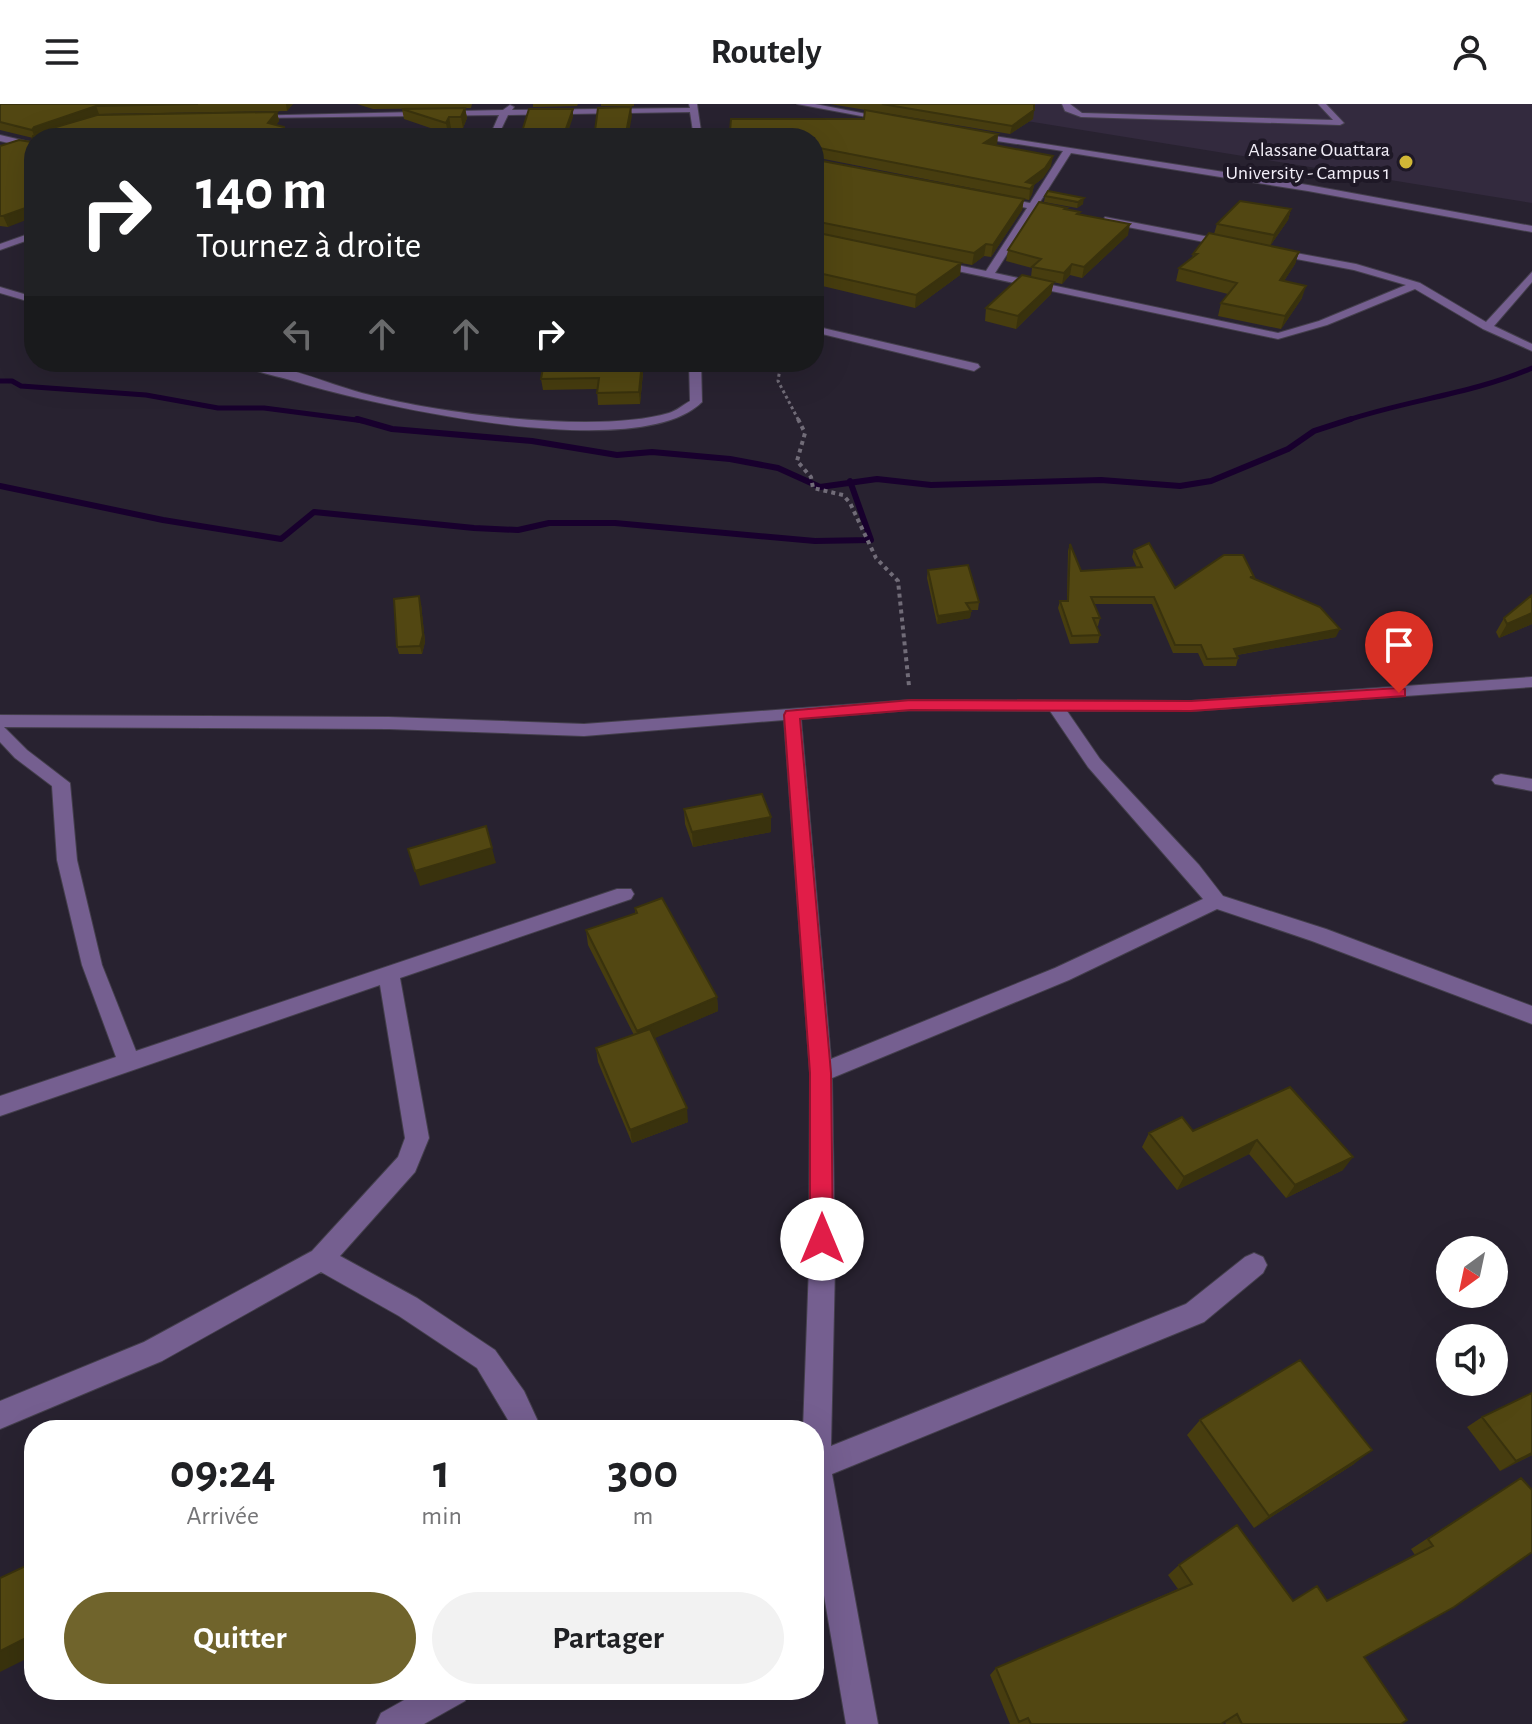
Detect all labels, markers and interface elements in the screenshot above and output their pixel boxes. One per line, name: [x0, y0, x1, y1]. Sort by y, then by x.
icon: menu: [40, 30, 84, 74]
icon: person: [1448, 30, 1492, 74]
text: Routely: [711, 34, 821, 70]
place label: Alassane Ouattara University - Campus 1: [1226, 140, 1390, 183]
marker: Alassane Ouattara University - Campus 1: [1397, 153, 1415, 171]
icon: right: [64, 160, 168, 264]
text: 140 m: [196, 163, 327, 219]
text: Tournez à droite: [196, 228, 421, 264]
icon: left: [276, 312, 320, 356]
icon: ahead: [360, 312, 404, 356]
icon: ahead: [444, 312, 488, 356]
icon: right: [528, 312, 572, 356]
pin: [1365, 611, 1433, 693]
icon: arrive: [1377, 623, 1421, 667]
position arrow: [780, 1197, 864, 1281]
north arrow: [1436, 1236, 1508, 1308]
map controls: [1436, 1236, 1508, 1396]
button: sound: [1436, 1324, 1508, 1396]
text: 09:24: [170, 1449, 276, 1497]
text: 1: [433, 1449, 450, 1497]
text: 300: [608, 1449, 678, 1497]
text: Arrivée: [186, 1503, 259, 1529]
text: min: [421, 1503, 462, 1529]
text: m: [633, 1503, 653, 1529]
button: Quitter: [64, 1592, 416, 1684]
button: Partager: [432, 1592, 784, 1684]

